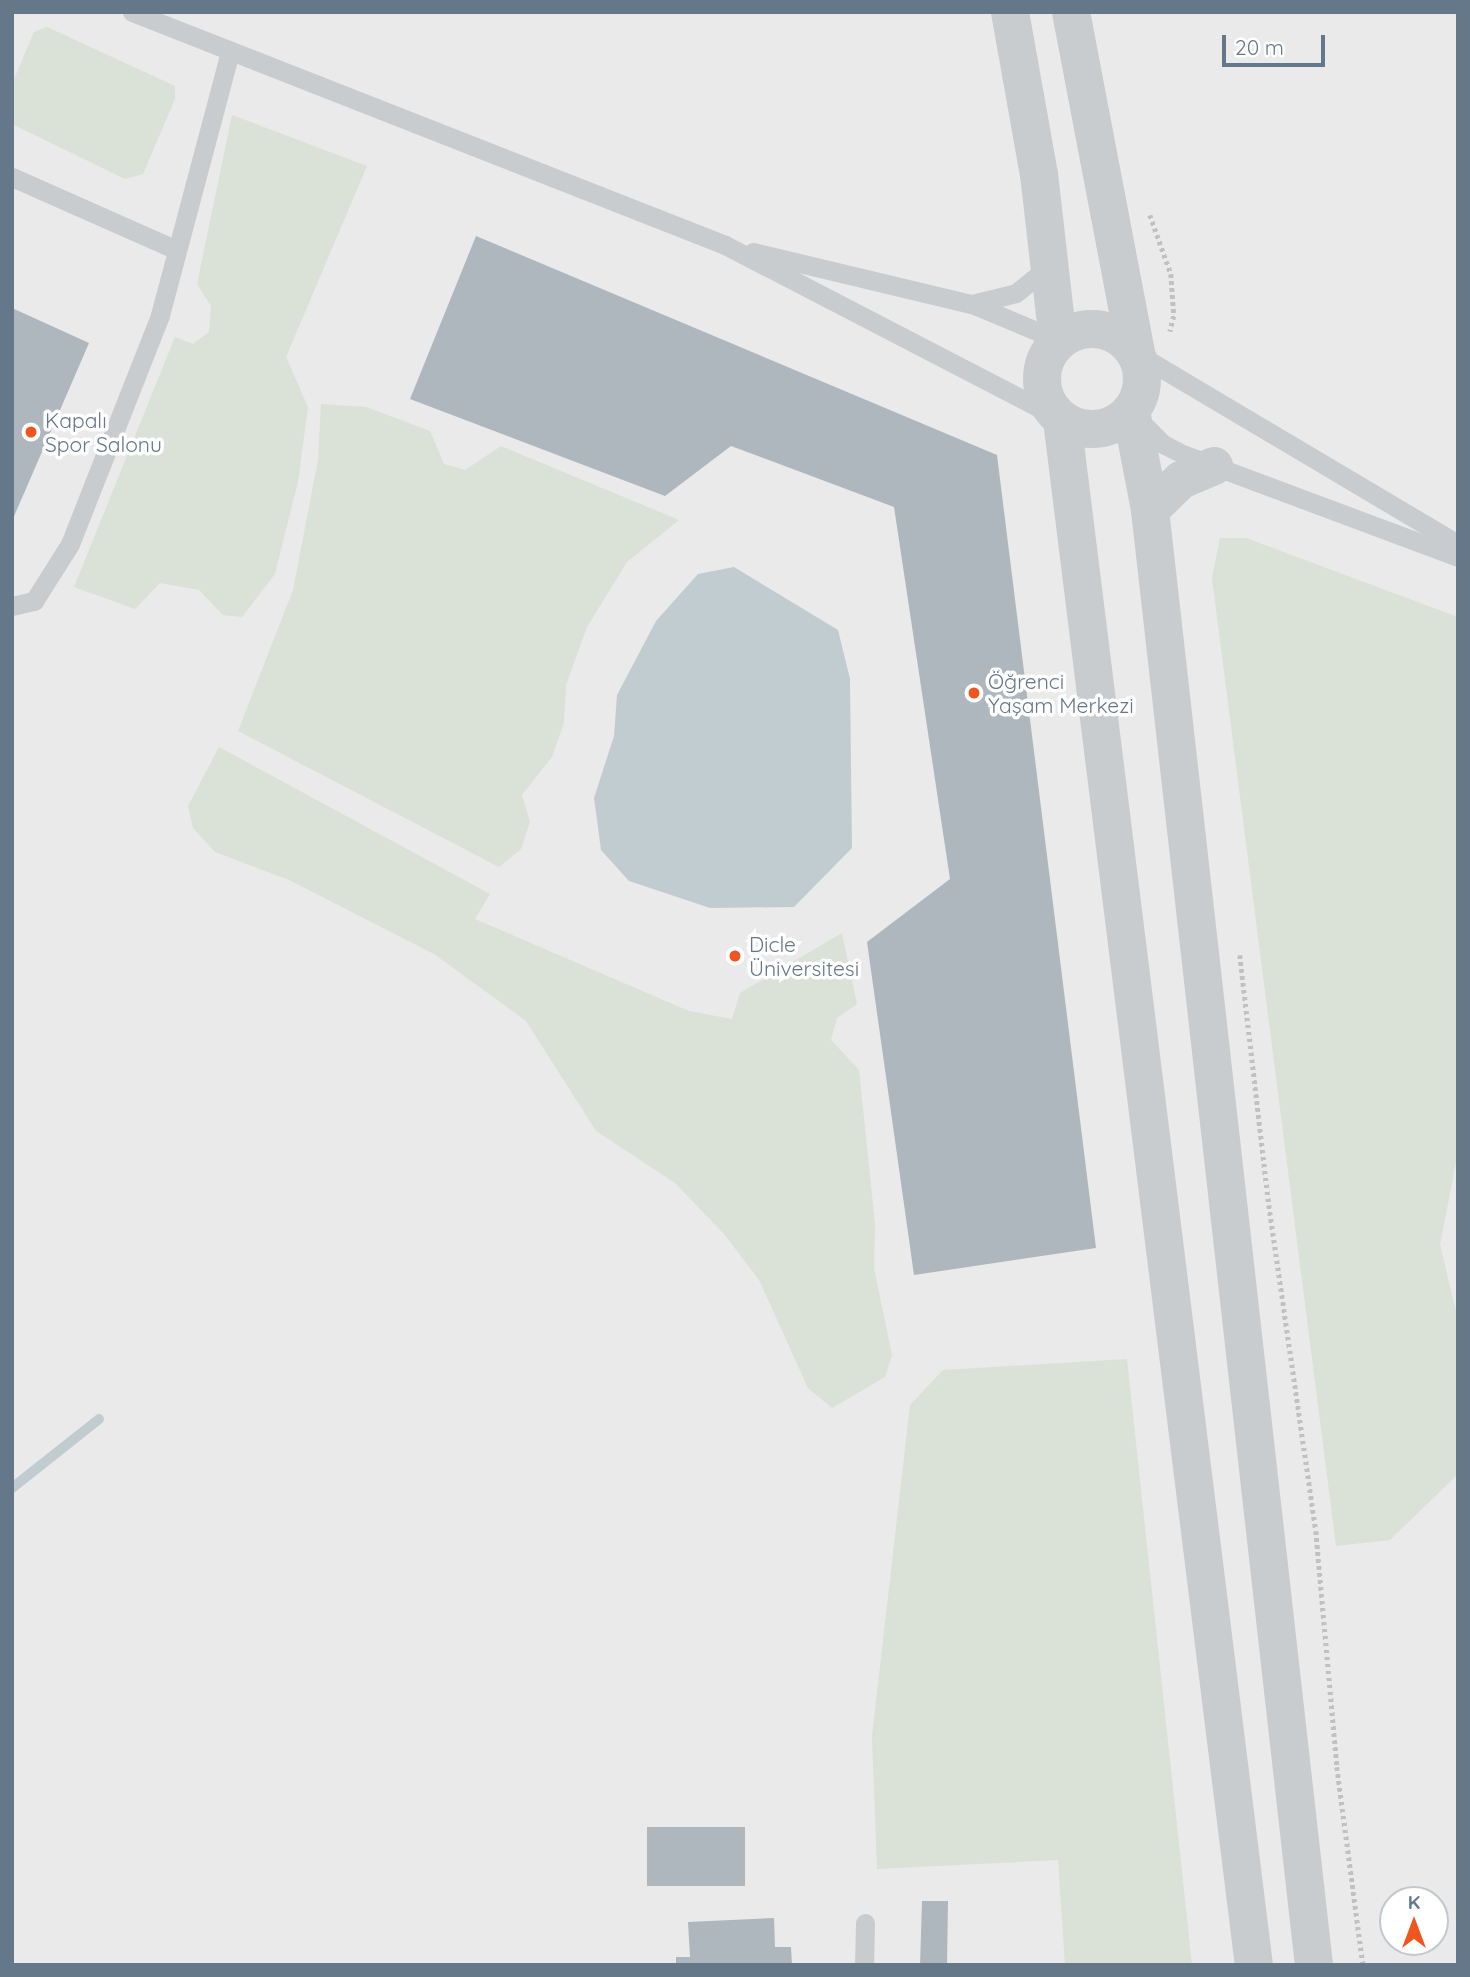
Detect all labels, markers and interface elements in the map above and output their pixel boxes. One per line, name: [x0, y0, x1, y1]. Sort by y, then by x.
scale bar: [1225, 21, 1328, 65]
text: 20 m: [1235, 34, 1284, 60]
place label: Kapalı Spor Salonu: [45, 407, 162, 457]
marker: Kapalı Spor Salonu: [23, 424, 39, 440]
place label: Öğrenci Yaşam Merkezi: [988, 668, 1134, 718]
marker: Öğrenci Yaşam Merkezi: [966, 685, 982, 701]
place label: Dicle Üniversitesi: [749, 931, 859, 981]
marker: Dicle Üniversitesi: [727, 948, 743, 964]
north arrow: [1379, 1886, 1449, 1956]
text: K: [1408, 1890, 1420, 1914]

